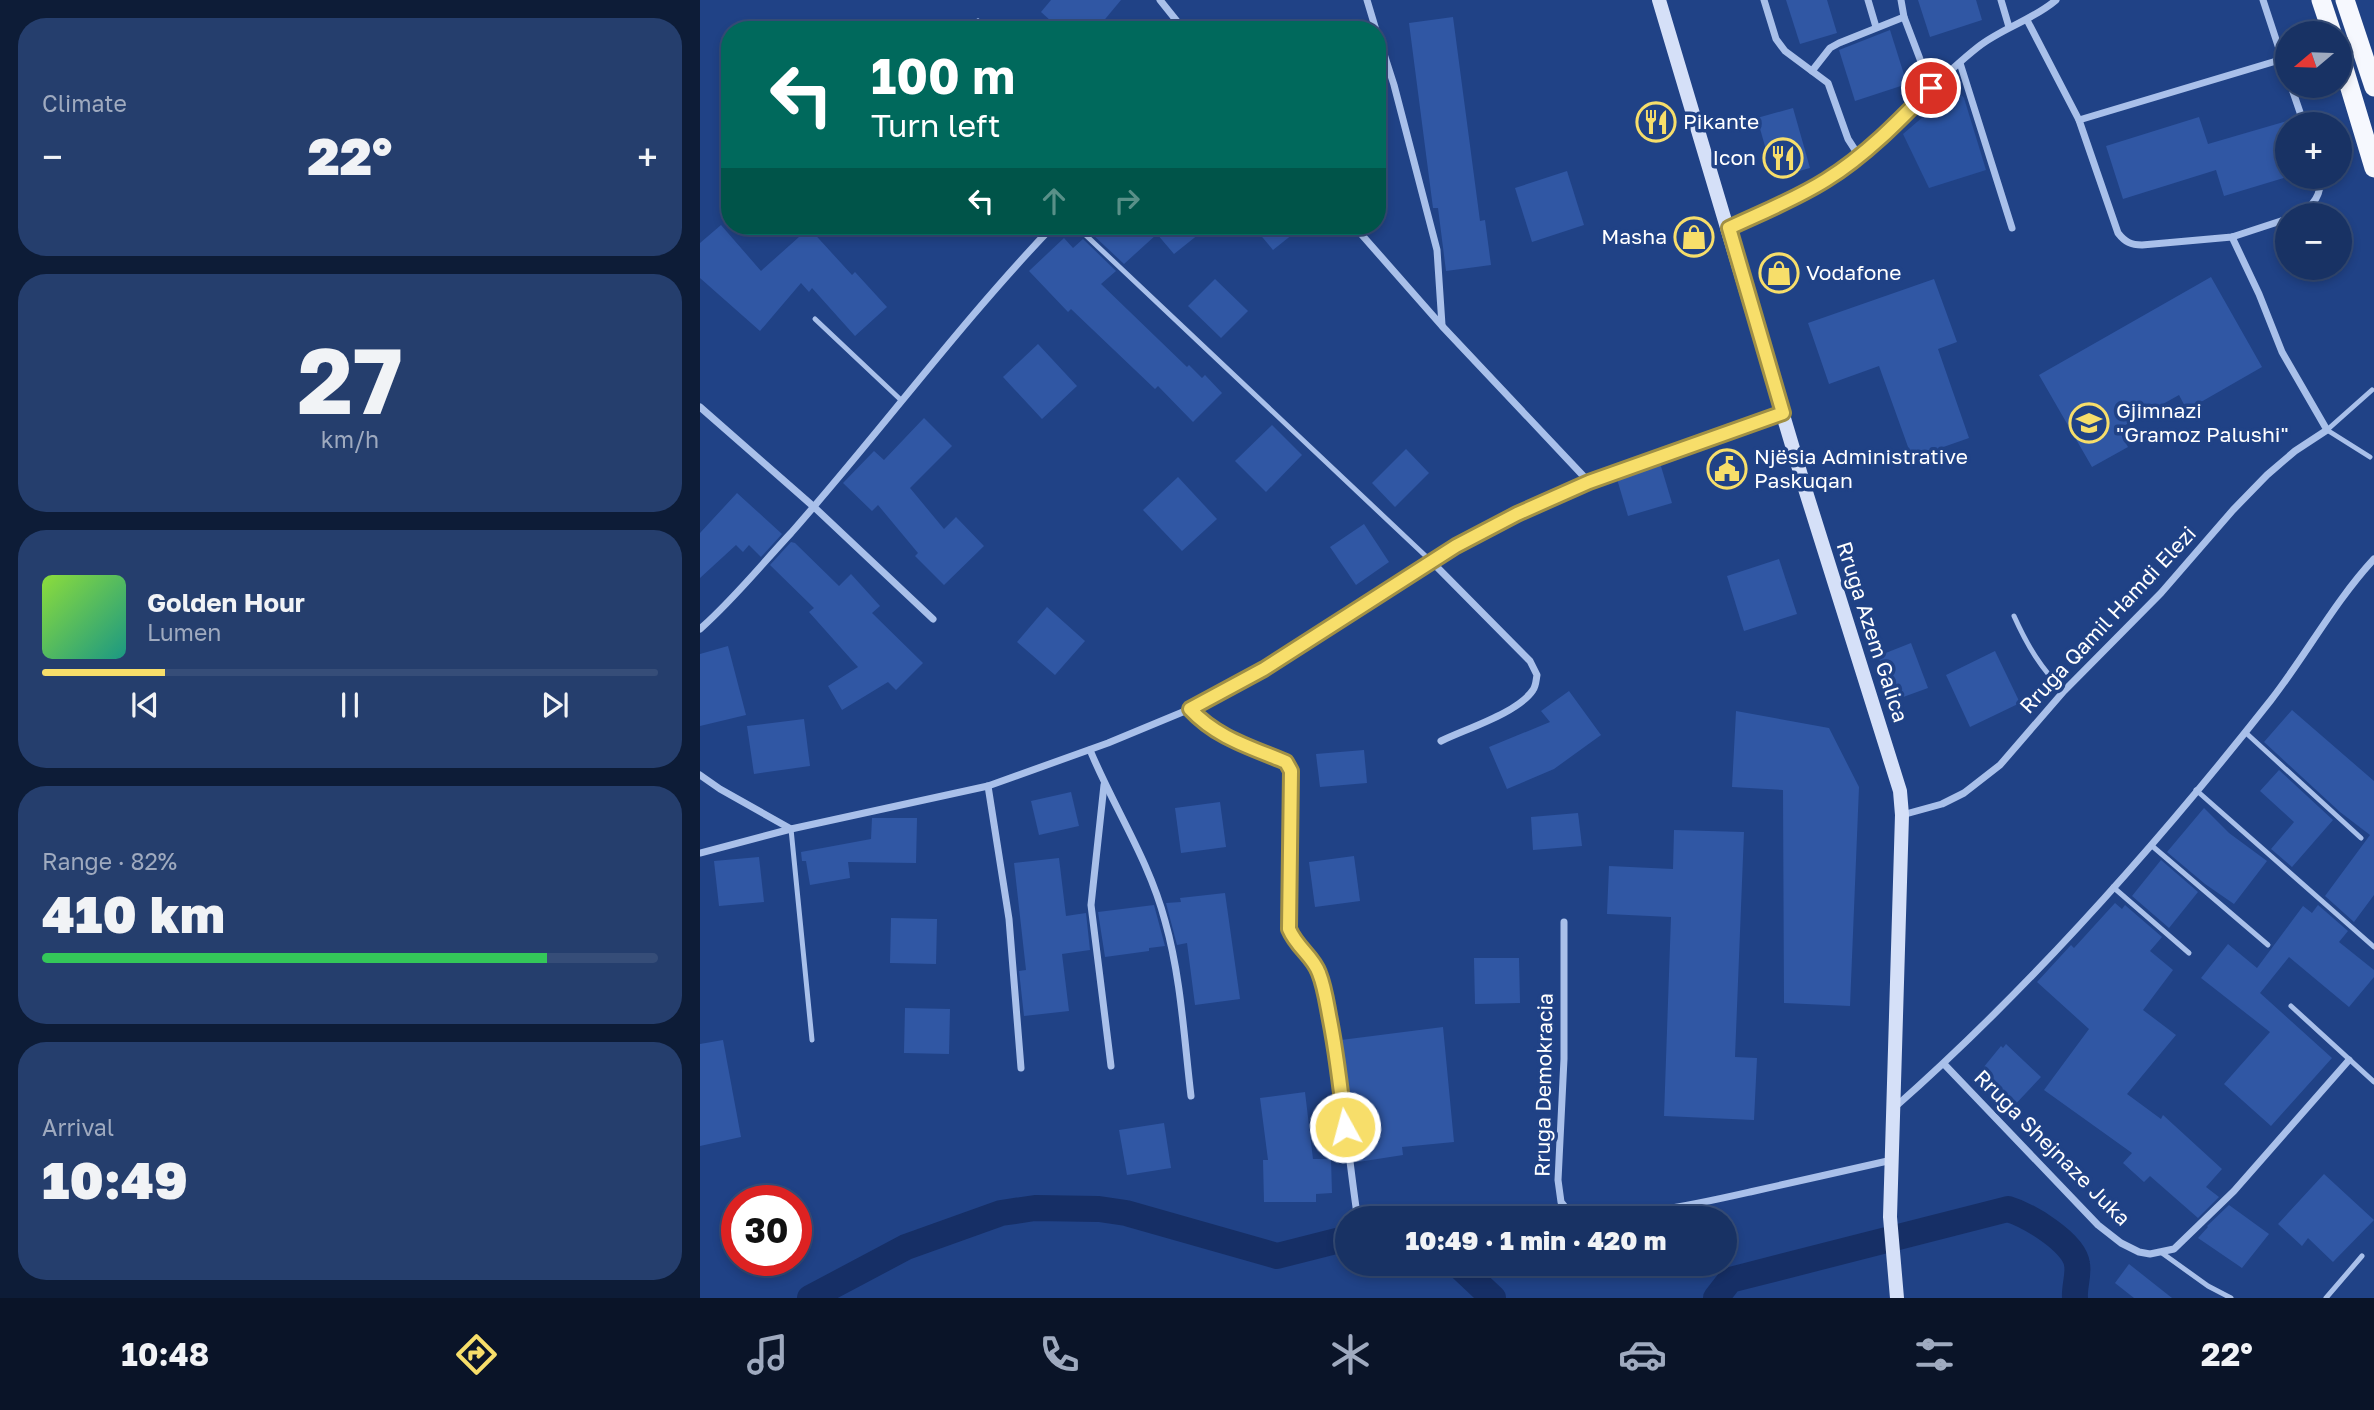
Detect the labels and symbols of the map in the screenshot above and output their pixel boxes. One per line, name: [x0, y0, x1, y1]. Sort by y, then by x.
north arrow: [2275, 21, 2352, 98]
pin: [1901, 58, 1961, 118]
restaurant icon: Pikante: [1635, 101, 1677, 143]
place label: Pikante: [1683, 108, 1759, 134]
restaurant icon: Icon: [1762, 137, 1804, 179]
place label: Icon: [1712, 144, 1756, 170]
shop icon: Masha: [1673, 216, 1715, 258]
place label: Masha: [1601, 223, 1667, 249]
shop icon: Vodafone: [1758, 252, 1800, 294]
place label: Vodafone: [1806, 259, 1901, 285]
place label: Gjimnazi "Gramoz Palushi": [2116, 397, 2289, 447]
school or university icon: Gjimnazi "Gramoz Palushi": [2068, 402, 2110, 444]
place label: Njësia Administrative Paskuqan: [1754, 443, 1968, 493]
public building icon: Njësia Administrative Paskuqan: [1706, 448, 1748, 490]
street label: Rruga Qamil Hamdi Elezi: [2014, 520, 2201, 718]
street label: Rruga Azem Galica: [1831, 538, 1914, 725]
street label: Rruga Demokracia: [1528, 993, 1558, 1177]
street label: Rruga Shejnaze Juka: [1969, 1064, 2136, 1231]
position arrow: [1308, 1090, 1382, 1164]
speed limit sign: 30: [721, 1185, 812, 1276]

